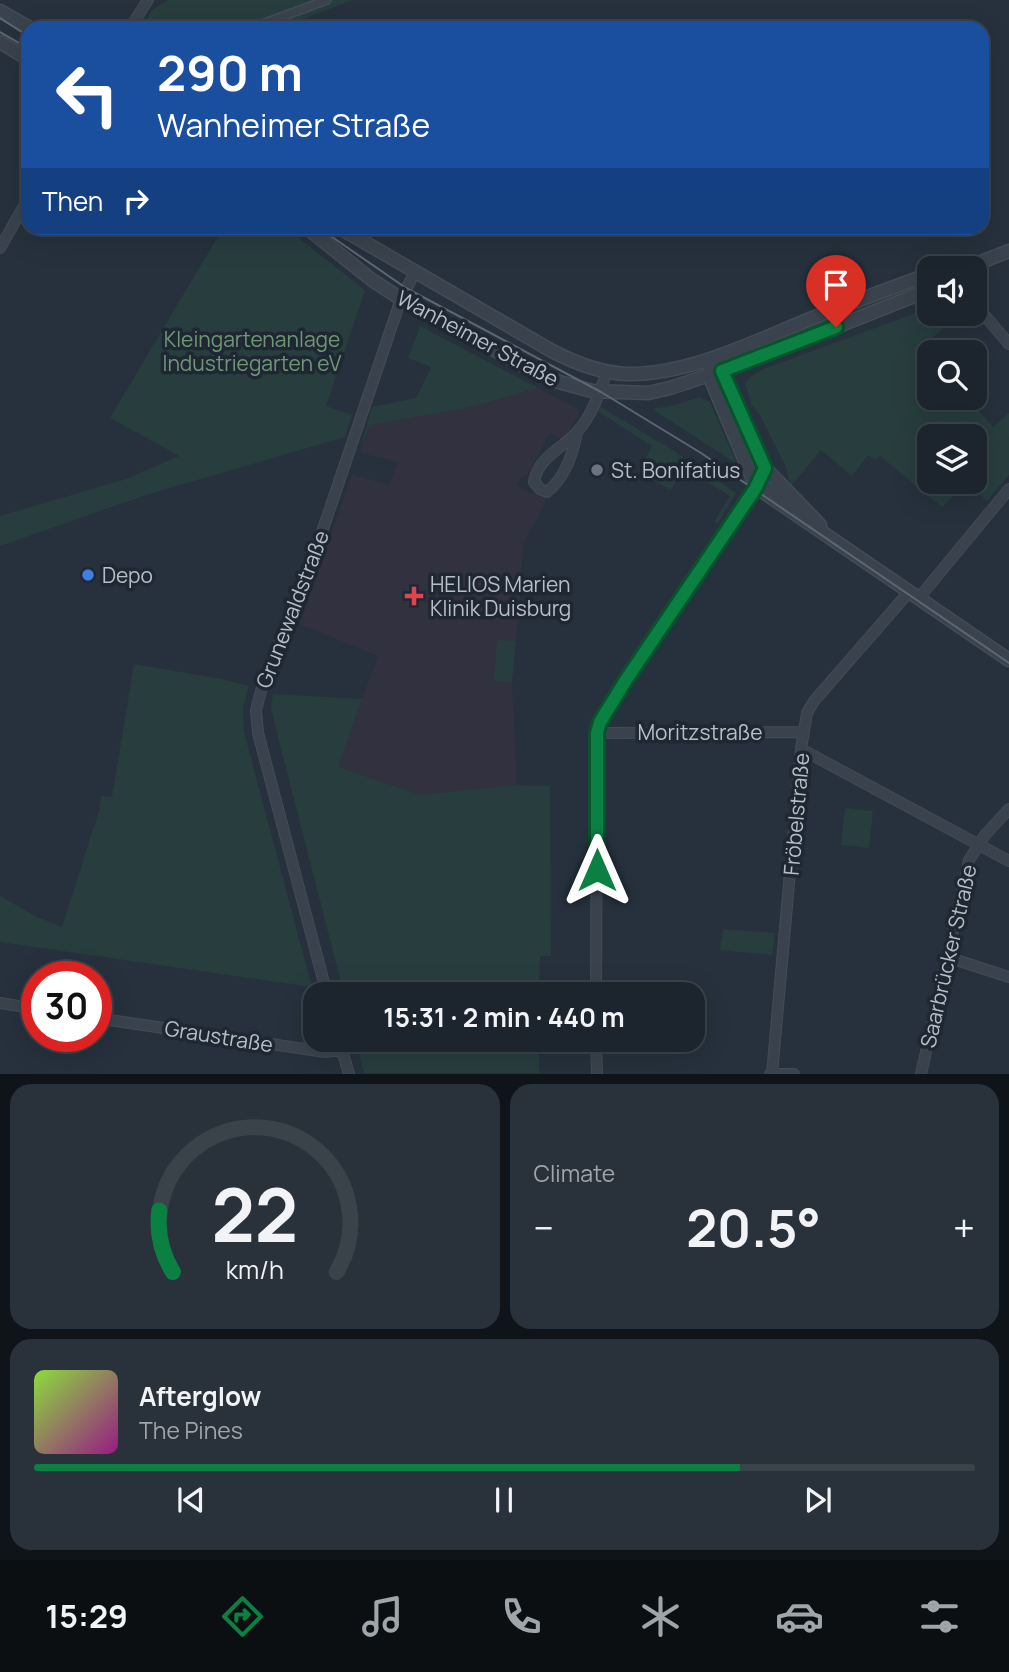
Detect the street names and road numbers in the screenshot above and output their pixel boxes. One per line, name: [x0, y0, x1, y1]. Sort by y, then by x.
street label: Wanheimer Straße: [392, 284, 564, 392]
street label: Grunewaldstraße: [249, 526, 335, 692]
street label: Moritzstraße: [637, 718, 763, 746]
street label: Fröbelstraße: [777, 751, 815, 877]
street label: Saarbrücker Straße: [913, 862, 983, 1050]
street label: Graustraße: [163, 1014, 275, 1058]

